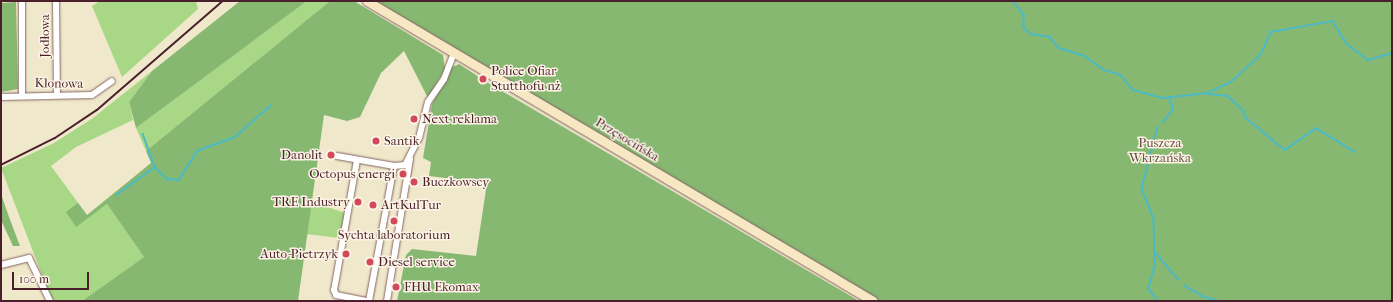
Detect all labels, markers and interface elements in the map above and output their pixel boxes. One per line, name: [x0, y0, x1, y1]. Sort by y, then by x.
street label: Jodłowa: [37, 14, 53, 58]
place label: Police Ofiar Stutthofu nż: [491, 64, 561, 95]
marker: Police Ofiar Stutthofu nż: [478, 74, 488, 84]
street label: Klonowa: [34, 76, 84, 92]
place label: Next reklama: [422, 111, 497, 127]
marker: Next reklama: [409, 114, 419, 124]
street label: Przęsocińska: [592, 115, 662, 165]
place label: Santik: [384, 133, 419, 149]
marker: Santik: [371, 136, 381, 146]
park label: Puszcza Wkrzańska: [1129, 136, 1191, 167]
place label: Danolit: [281, 147, 323, 163]
marker: Danolit: [326, 150, 336, 160]
place label: Octopus energi: [309, 166, 395, 182]
marker: Octopus energi: [398, 169, 408, 179]
place label: Buczkowscy: [422, 174, 489, 190]
marker: Buczkowscy: [409, 177, 419, 187]
place label: TRE Industry: [272, 194, 350, 210]
marker: TRE Industry: [353, 197, 363, 207]
place label: ArtKulTur: [381, 197, 441, 213]
marker: ArtKulTur: [368, 200, 378, 210]
marker: Sychta laboratorium: [389, 216, 399, 226]
place label: Sychta laboratorium: [338, 227, 450, 243]
place label: Auto-Pietrzyk: [260, 246, 338, 262]
marker: Auto-Pietrzyk: [341, 249, 351, 259]
place label: Diesel service: [378, 254, 455, 270]
marker: Diesel service: [365, 257, 375, 267]
scale bar: [14, 264, 91, 290]
text: 100 m: [19, 272, 49, 286]
place label: FHU Ekomax: [404, 279, 479, 295]
marker: FHU Ekomax: [391, 282, 401, 292]

